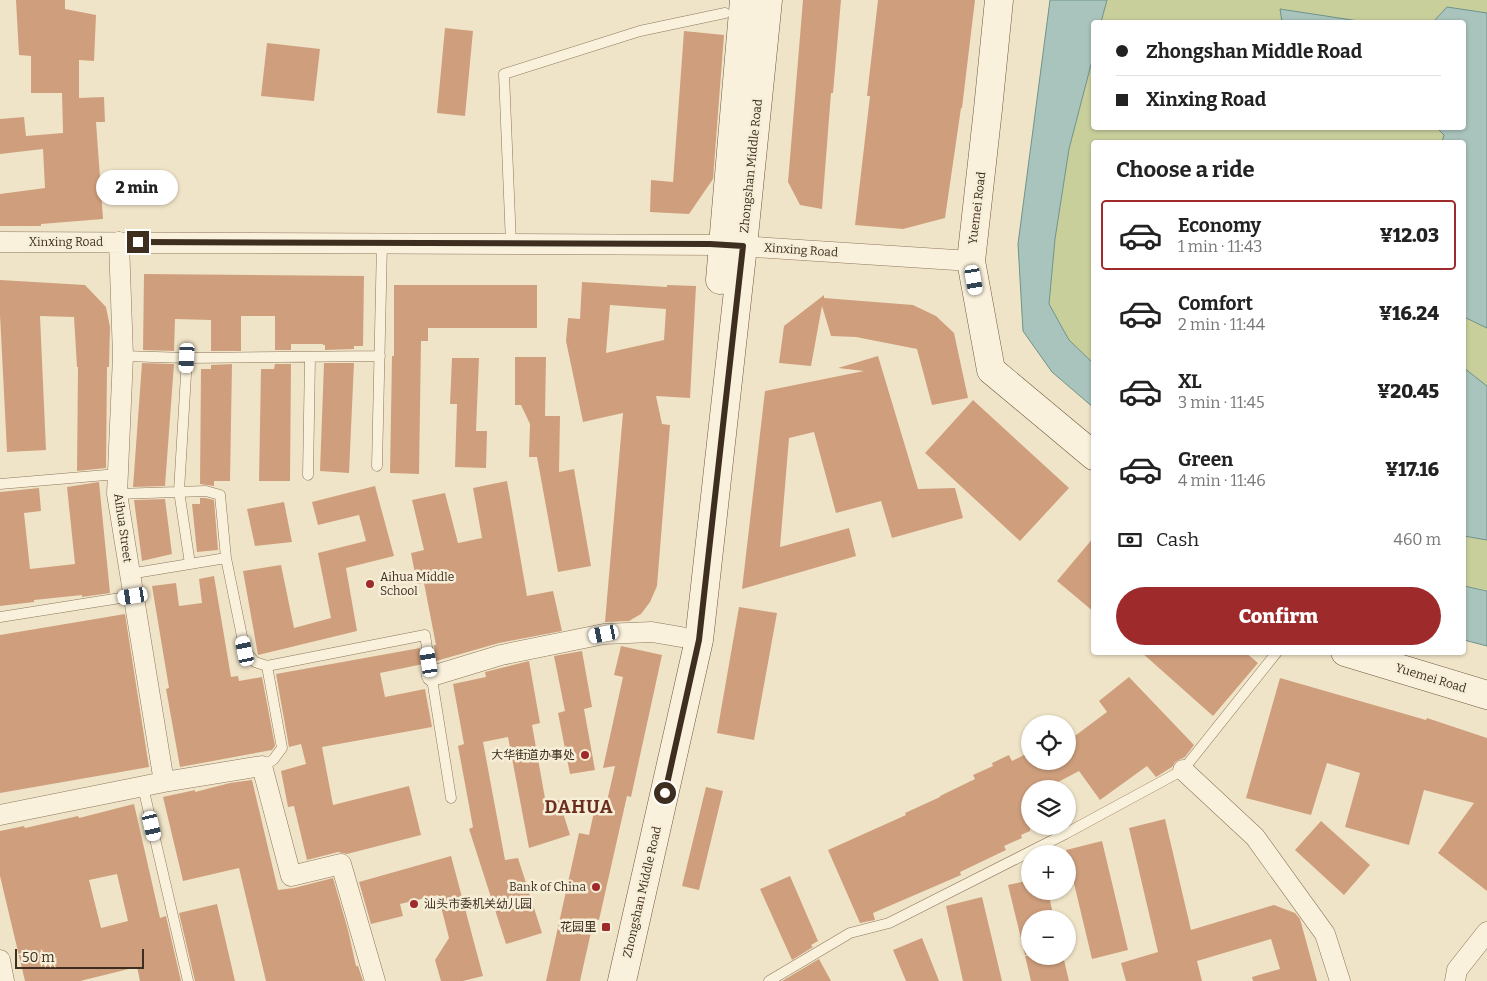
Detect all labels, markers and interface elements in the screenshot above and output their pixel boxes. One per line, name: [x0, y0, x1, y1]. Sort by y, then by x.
text: Zhongshan Middle Road: [1146, 40, 1362, 63]
text: Xinxing Road: [1146, 88, 1266, 111]
street label: Zhongshan Middle Road: [737, 98, 765, 234]
text: Choose a ride: [1116, 156, 1255, 183]
callout: 2 min: [97, 170, 179, 204]
street label: Yuemei Road: [966, 171, 988, 245]
text: 2 min: [116, 178, 158, 197]
icon: car: [1118, 213, 1163, 258]
text: Economy: [1178, 214, 1261, 237]
text: ¥12.03: [1380, 224, 1439, 247]
route end: [127, 231, 149, 253]
street label: Xinxing Road: [29, 235, 103, 249]
text: 1 min · 11:43: [1178, 237, 1262, 256]
street label: Xinxing Road: [763, 240, 839, 260]
car: [964, 264, 983, 296]
icon: car: [1118, 291, 1163, 336]
text: Comfort: [1178, 292, 1253, 315]
text: ¥16.24: [1379, 302, 1439, 325]
text: 2 min · 11:44: [1178, 315, 1265, 334]
car: [178, 343, 195, 373]
icon: car: [1118, 369, 1163, 414]
text: XL: [1178, 370, 1202, 393]
text: ¥20.45: [1377, 380, 1439, 403]
text: 3 min · 11:45: [1178, 393, 1265, 412]
icon: car: [1118, 447, 1163, 492]
text: Green: [1178, 448, 1233, 471]
text: ¥17.16: [1385, 458, 1439, 481]
text: 4 min · 11:46: [1178, 471, 1266, 490]
street label: Aihua Street: [111, 493, 135, 564]
icon: cash: [1116, 526, 1144, 554]
text: Cash: [1156, 528, 1199, 551]
text: 460 m: [1394, 530, 1441, 549]
place label: Aihua Middle School: [380, 570, 454, 598]
marker: Aihua Middle School: [364, 578, 376, 590]
car: [117, 586, 148, 606]
button: Confirm: [1116, 587, 1441, 645]
car: [587, 624, 620, 644]
car: [234, 635, 255, 667]
car: [419, 646, 438, 678]
street label: Yuemei Road: [1394, 661, 1468, 695]
map controls: [1021, 715, 1076, 965]
button: locate: [1021, 715, 1076, 770]
place label: 大华街道办事处: [491, 748, 575, 762]
marker: 大华街道办事处: [579, 749, 591, 761]
button: layers: [1021, 780, 1076, 835]
route start: [654, 782, 676, 804]
district label: DAHUA: [544, 796, 614, 818]
car: [141, 810, 162, 842]
street label: Zhongshan Middle Road: [620, 825, 664, 959]
button: +: [1021, 845, 1076, 900]
place label: Bank of China: [509, 880, 586, 894]
marker: Bank of China: [590, 881, 602, 893]
place label: 汕头市委机关幼儿园: [424, 897, 532, 911]
marker: 汕头市委机关幼儿园: [408, 898, 420, 910]
button: −: [1021, 910, 1076, 965]
place label: 花园里: [560, 920, 596, 934]
marker: 花园里: [600, 921, 612, 933]
scale bar: [15, 946, 144, 969]
text: 50 m: [22, 949, 55, 966]

